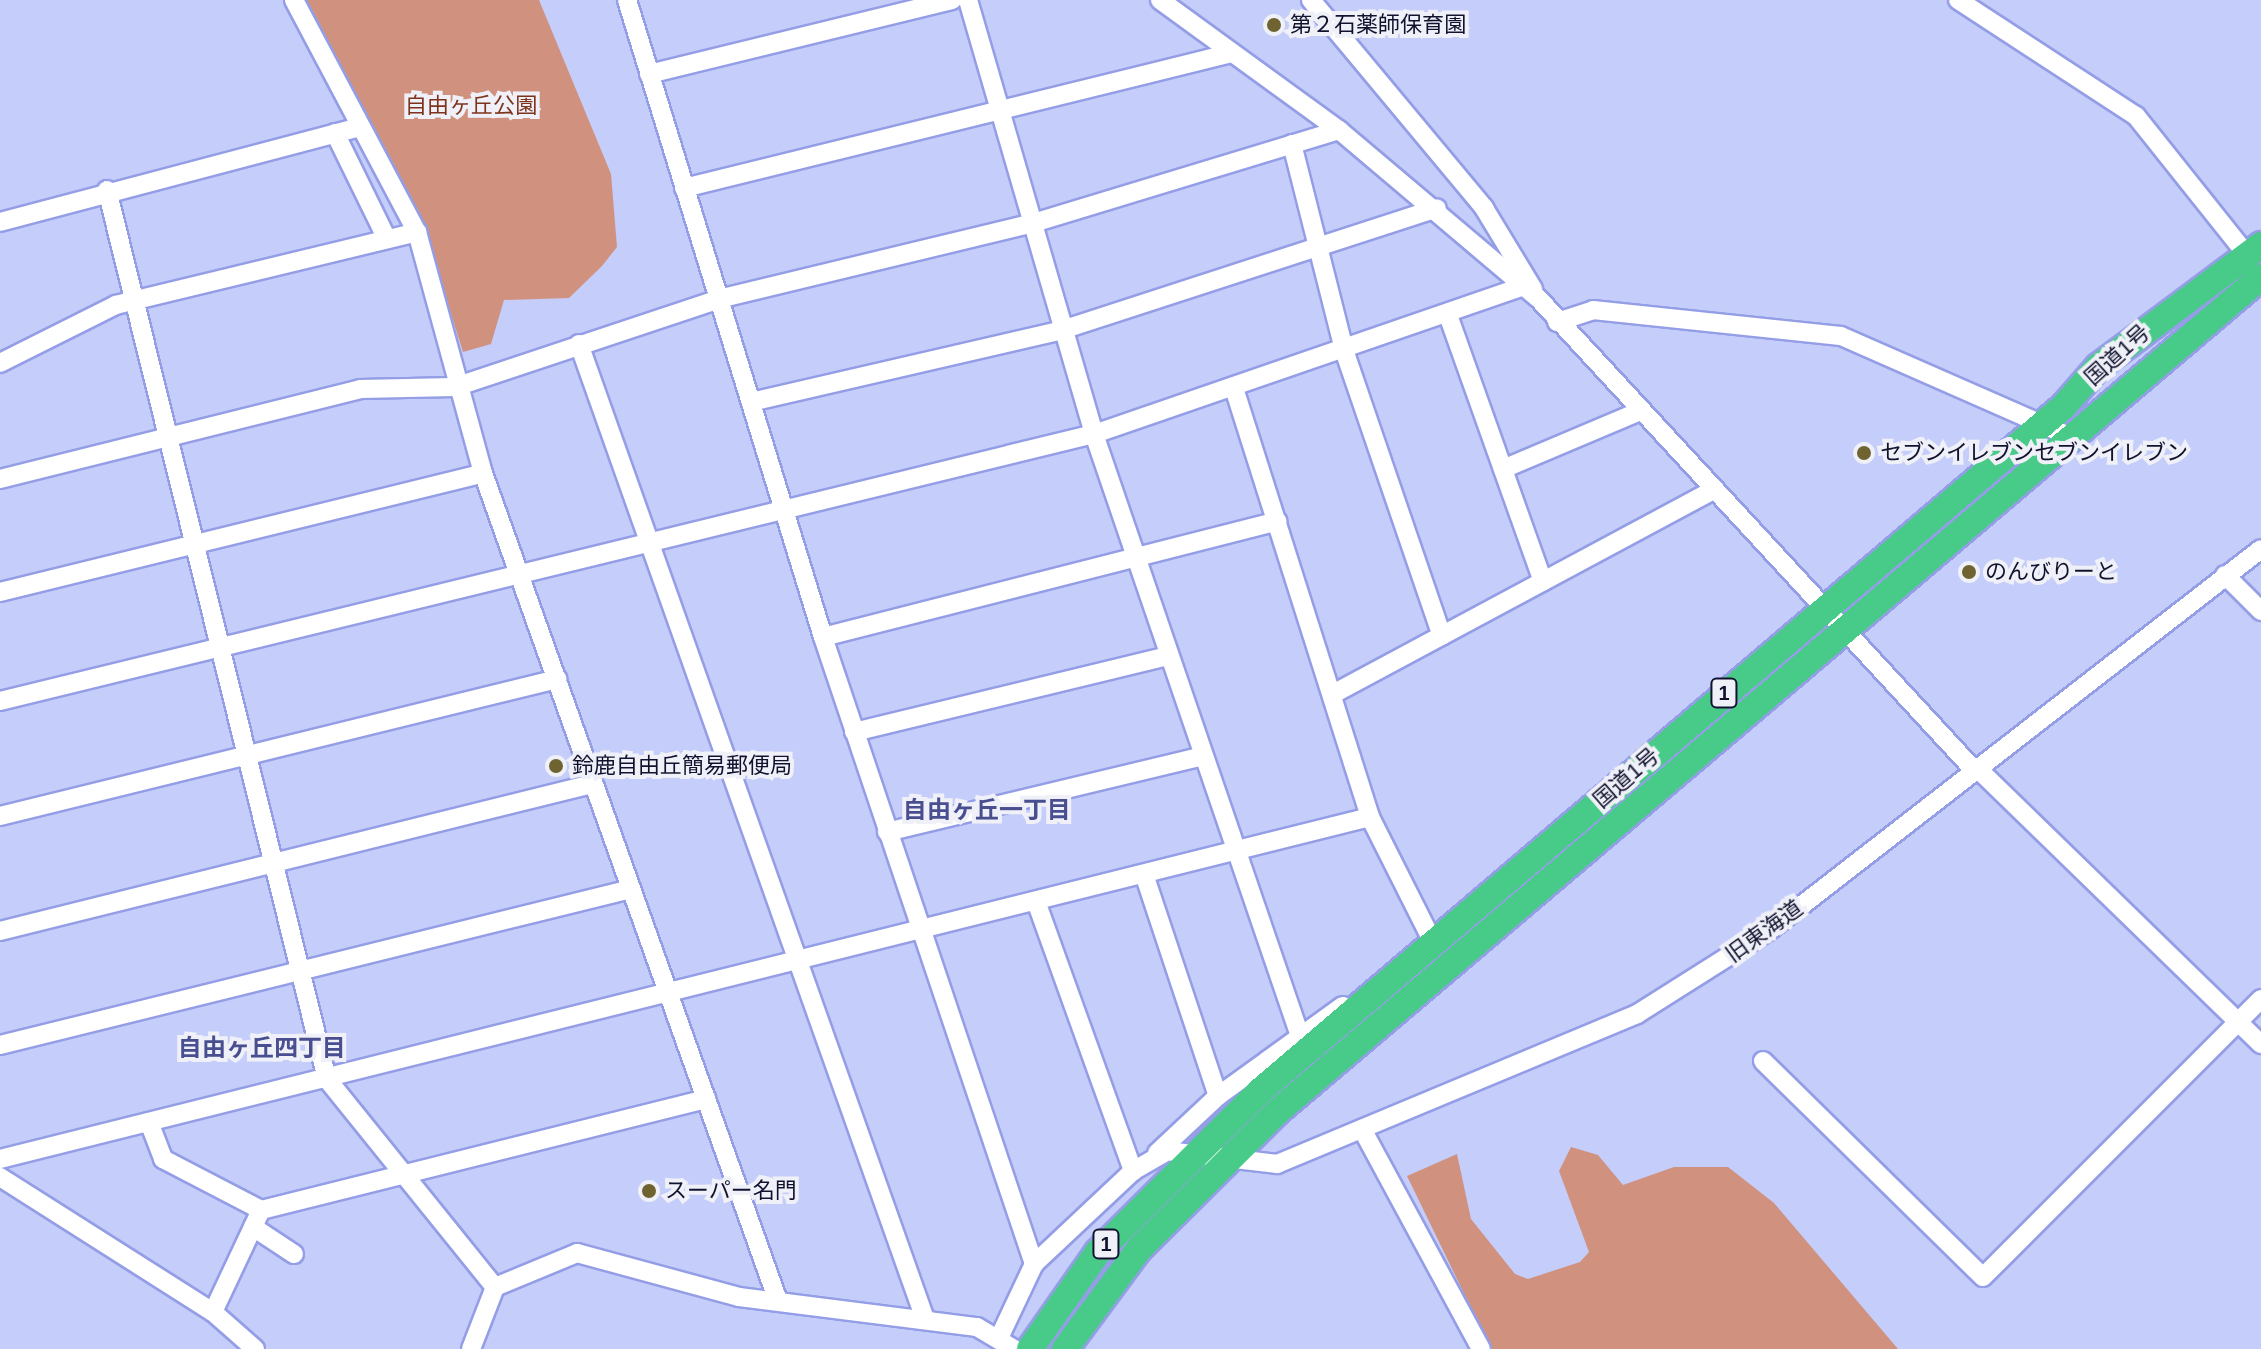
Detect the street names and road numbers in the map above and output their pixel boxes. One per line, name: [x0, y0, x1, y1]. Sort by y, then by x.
street label: 国道1号: [2079, 319, 2155, 391]
road number: 1: [1710, 677, 1738, 709]
street label: 国道1号: [1588, 742, 1664, 814]
street label: 旧東海道: [1721, 894, 1807, 968]
road number: 1: [1092, 1228, 1120, 1260]

